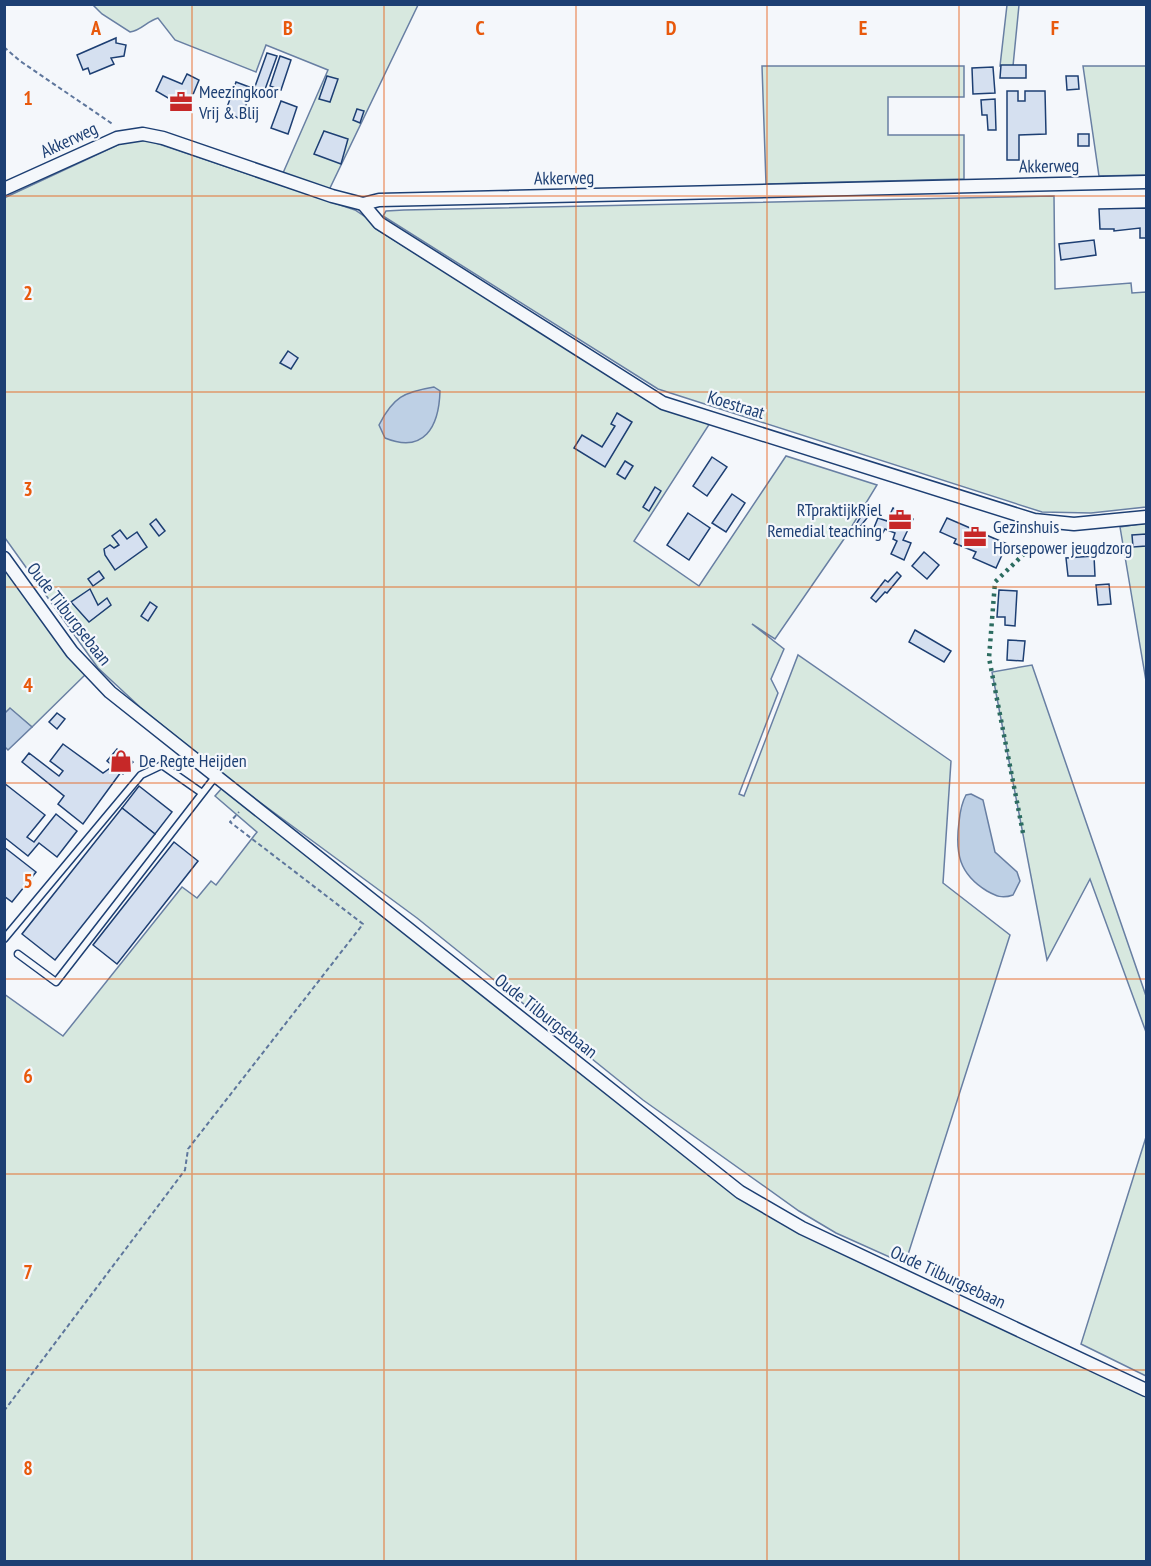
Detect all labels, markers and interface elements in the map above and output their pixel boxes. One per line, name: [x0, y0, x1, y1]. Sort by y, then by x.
text: A: [90, 15, 102, 41]
text: B: [283, 15, 293, 41]
text: C: [475, 15, 485, 41]
text: D: [666, 15, 677, 41]
text: E: [859, 15, 867, 41]
text: F: [1051, 15, 1059, 41]
place label: Meezingkoor Vrij & Blij: [198, 80, 278, 124]
text: 1: [23, 85, 33, 111]
office icon: Meezingkoor Vrij & Blij: [168, 89, 194, 115]
street label: Akkerweg: [37, 116, 101, 163]
street label: Akkerweg: [1019, 153, 1079, 178]
street label: Akkerweg: [534, 165, 594, 190]
text: 2: [23, 280, 33, 306]
street label: Koestraat: [705, 385, 768, 424]
text: 3: [23, 476, 33, 502]
place label: RTpraktijkRiel Remedial teaching: [767, 498, 883, 542]
office icon: RTpraktijkRiel Remedial teaching: [887, 507, 913, 533]
place label: Gezinshuis Horsepower jeugdzorg: [993, 515, 1132, 559]
office icon: Gezinshuis Horsepower jeugdzorg: [962, 524, 988, 550]
street label: Oude Tilburgsebaan: [22, 558, 117, 670]
text: 4: [23, 672, 33, 698]
shop icon: De Regte Heijden: [108, 748, 134, 774]
place label: De Regte Heijden: [139, 749, 247, 772]
text: 5: [23, 868, 33, 894]
street label: Oude Tilburgsebaan: [490, 968, 602, 1063]
text: 6: [23, 1063, 33, 1089]
street label: Oude Tilburgsebaan: [887, 1240, 1009, 1313]
text: 7: [23, 1259, 33, 1285]
text: 8: [23, 1455, 33, 1481]

